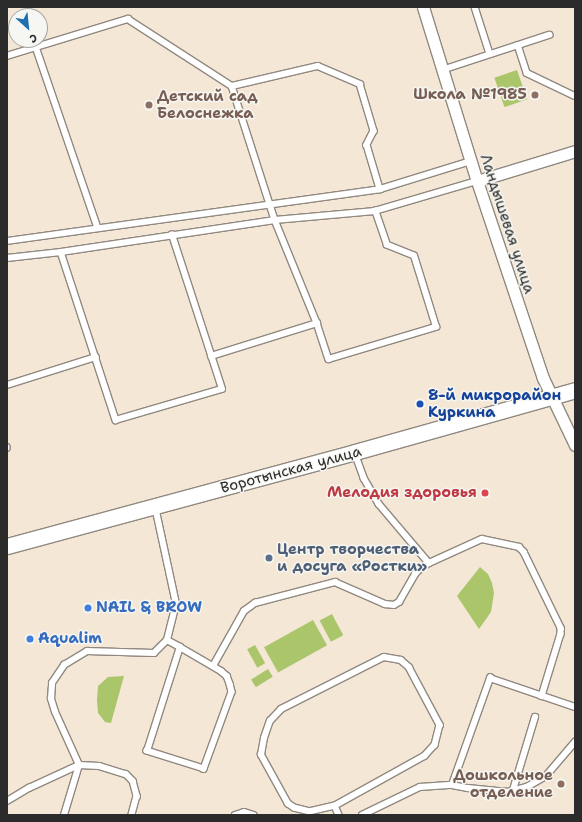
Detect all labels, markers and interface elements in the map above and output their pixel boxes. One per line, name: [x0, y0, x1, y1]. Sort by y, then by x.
north arrow: [8, 8, 48, 48]
text: С: [27, 30, 40, 46]
place label: Школа №1985: [413, 86, 527, 104]
place label: Детский сад Белоснежка: [157, 87, 258, 122]
marker: Школа №1985: [530, 90, 540, 100]
marker: Детский сад Белоснежка: [144, 100, 154, 110]
street label: Ландышевая улица: [476, 152, 538, 296]
place label: 8-й микрорайон Куркина: [428, 386, 561, 421]
marker: 8-й микрорайон Куркина: [415, 399, 425, 409]
street label: Воротынская улица: [218, 442, 364, 498]
place label: Мелодия здоровья: [327, 484, 477, 502]
marker: Мелодия здоровья: [480, 488, 490, 498]
place label: Центр творчества и досуга «Ростки»: [277, 540, 427, 575]
marker: Центр творчества и досуга «Ростки»: [264, 553, 274, 563]
place label: NAIL & BROW: [96, 599, 202, 617]
marker: NAIL & BROW: [83, 603, 93, 613]
place label: Aqualim: [38, 630, 102, 648]
marker: Aqualim: [25, 634, 35, 644]
place label: Дошкольное отделение: [453, 766, 553, 801]
marker: Дошкольное отделение: [556, 779, 566, 789]

